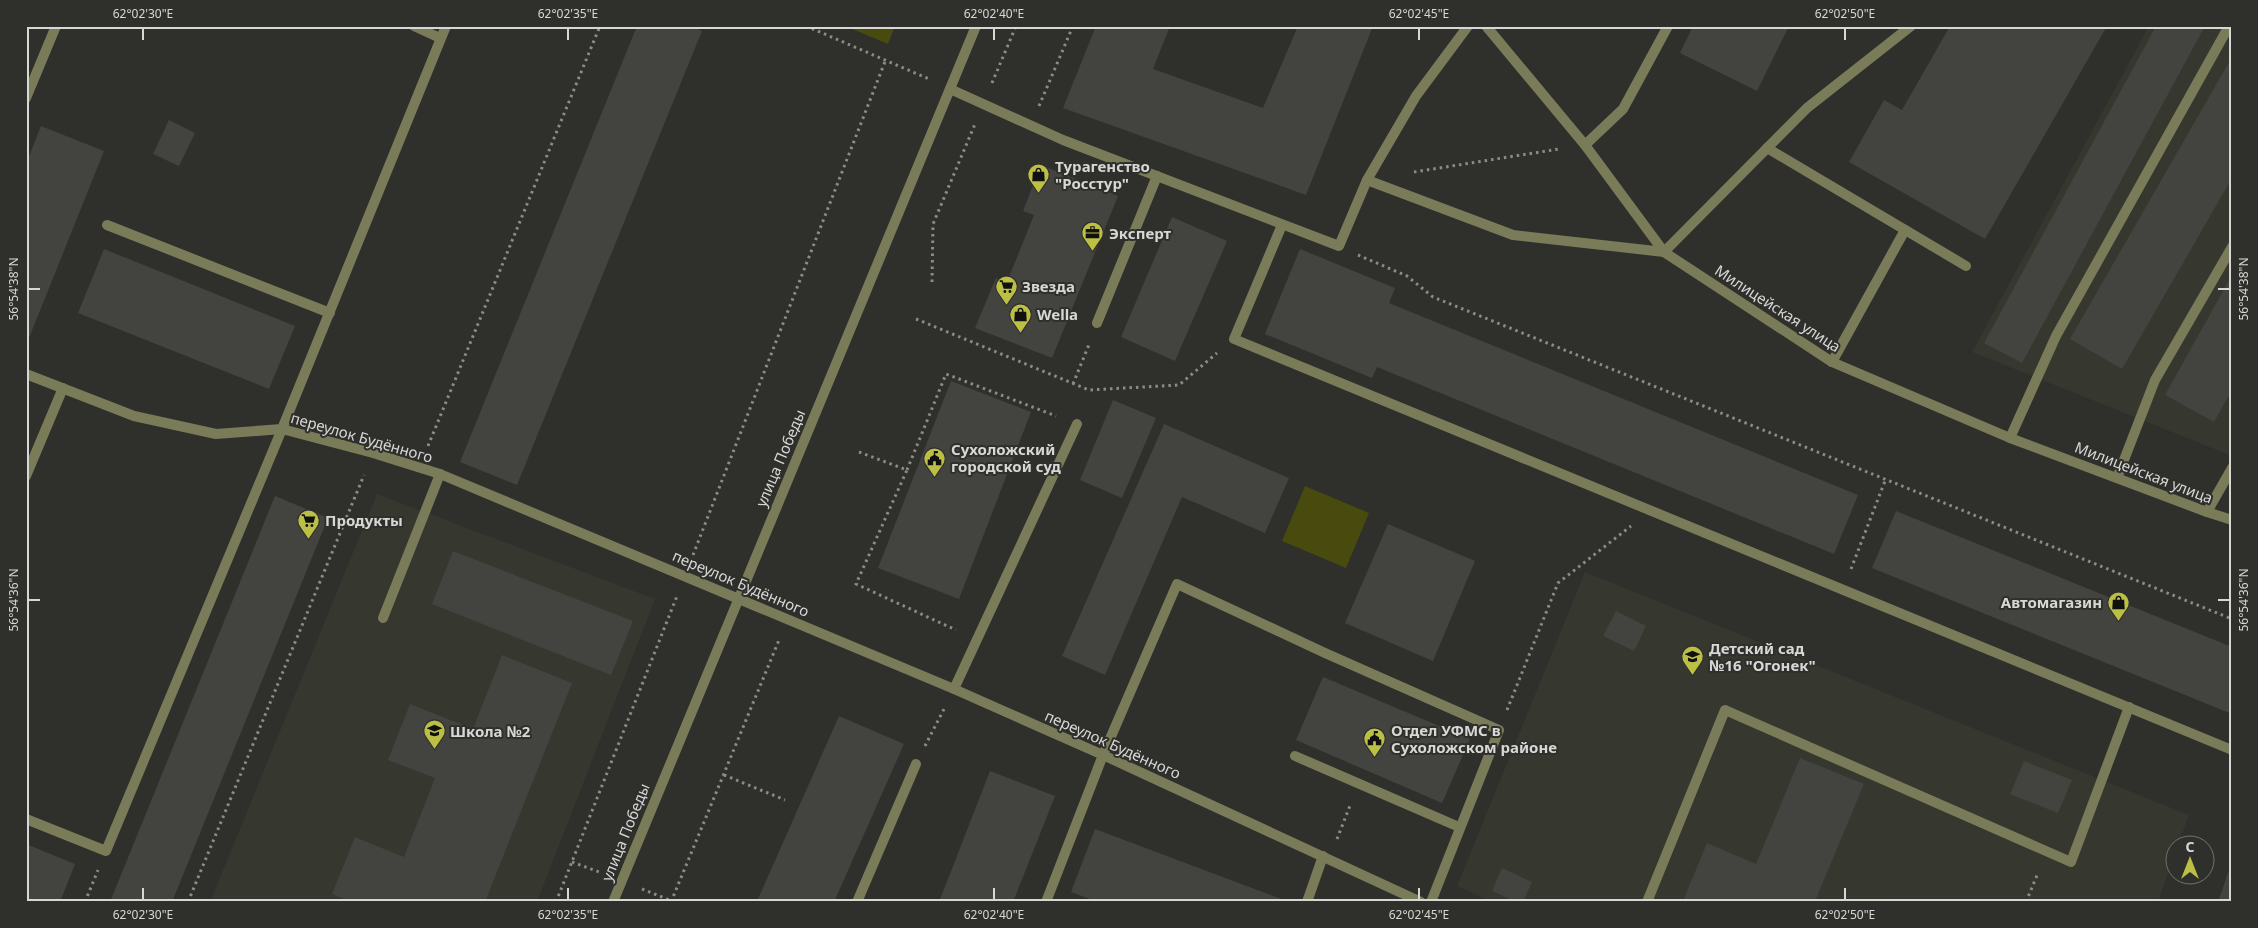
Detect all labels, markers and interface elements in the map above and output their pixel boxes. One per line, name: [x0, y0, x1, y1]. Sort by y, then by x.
text: 62°02'30"E: [113, 5, 173, 22]
text: 62°02'35"E: [538, 5, 598, 22]
text: 62°02'40"E: [964, 5, 1024, 22]
text: 62°02'45"E: [1389, 5, 1449, 22]
text: 62°02'50"E: [1815, 5, 1875, 22]
place label: Турагенство "Росстур": [1055, 156, 1150, 193]
shop icon: Турагенство "Росстур": [1027, 163, 1051, 194]
office icon: Эксперт: [1081, 221, 1105, 252]
place label: Эксперт: [1109, 223, 1172, 243]
text: 56°54'38"N: [5, 257, 22, 321]
text: 56°54'38"N: [2235, 257, 2252, 321]
street label: Милицейская улица: [1711, 260, 1845, 356]
supermarket icon: Звезда: [994, 274, 1018, 305]
place label: Звезда: [1022, 276, 1075, 296]
shop icon: Wella: [1009, 302, 1033, 333]
place label: Wella: [1037, 304, 1078, 324]
street label: улица Победы: [750, 406, 810, 510]
street label: переулок Будённого: [289, 407, 435, 467]
street label: Милицейская улица: [2072, 436, 2216, 508]
place label: Сухоложский городской суд: [951, 439, 1061, 476]
public building icon: Сухоложский городской суд: [923, 446, 947, 477]
supermarket icon: Продукты: [297, 508, 321, 539]
place label: Продукты: [325, 510, 403, 530]
street label: переулок Будённого: [670, 545, 813, 621]
text: 56°54'36"N: [5, 568, 22, 632]
text: 56°54'36"N: [2235, 568, 2252, 632]
shop icon: Автомагазин: [2106, 590, 2130, 621]
place label: Автомагазин: [2001, 592, 2102, 612]
place label: Детский сад №16 "Огонек": [1709, 638, 1816, 675]
school or university icon: Детский сад №16 "Огонек": [1681, 645, 1705, 676]
street label: переулок Будённого: [1042, 705, 1184, 783]
school or university icon: Школа №2: [422, 719, 446, 750]
place label: Отдел УФМС в Сухоложском районе: [1391, 720, 1557, 757]
place label: Школа №2: [450, 721, 531, 741]
public building icon: Отдел УФМС в Сухоложском районе: [1363, 727, 1387, 758]
street label: улица Победы: [596, 780, 654, 884]
north arrow: [2166, 836, 2216, 886]
text: С: [2185, 837, 2195, 856]
text: 62°02'30"E: [113, 906, 173, 923]
text: 62°02'35"E: [538, 906, 598, 923]
text: 62°02'40"E: [964, 906, 1024, 923]
text: 62°02'45"E: [1389, 906, 1449, 923]
text: 62°02'50"E: [1815, 906, 1875, 923]

